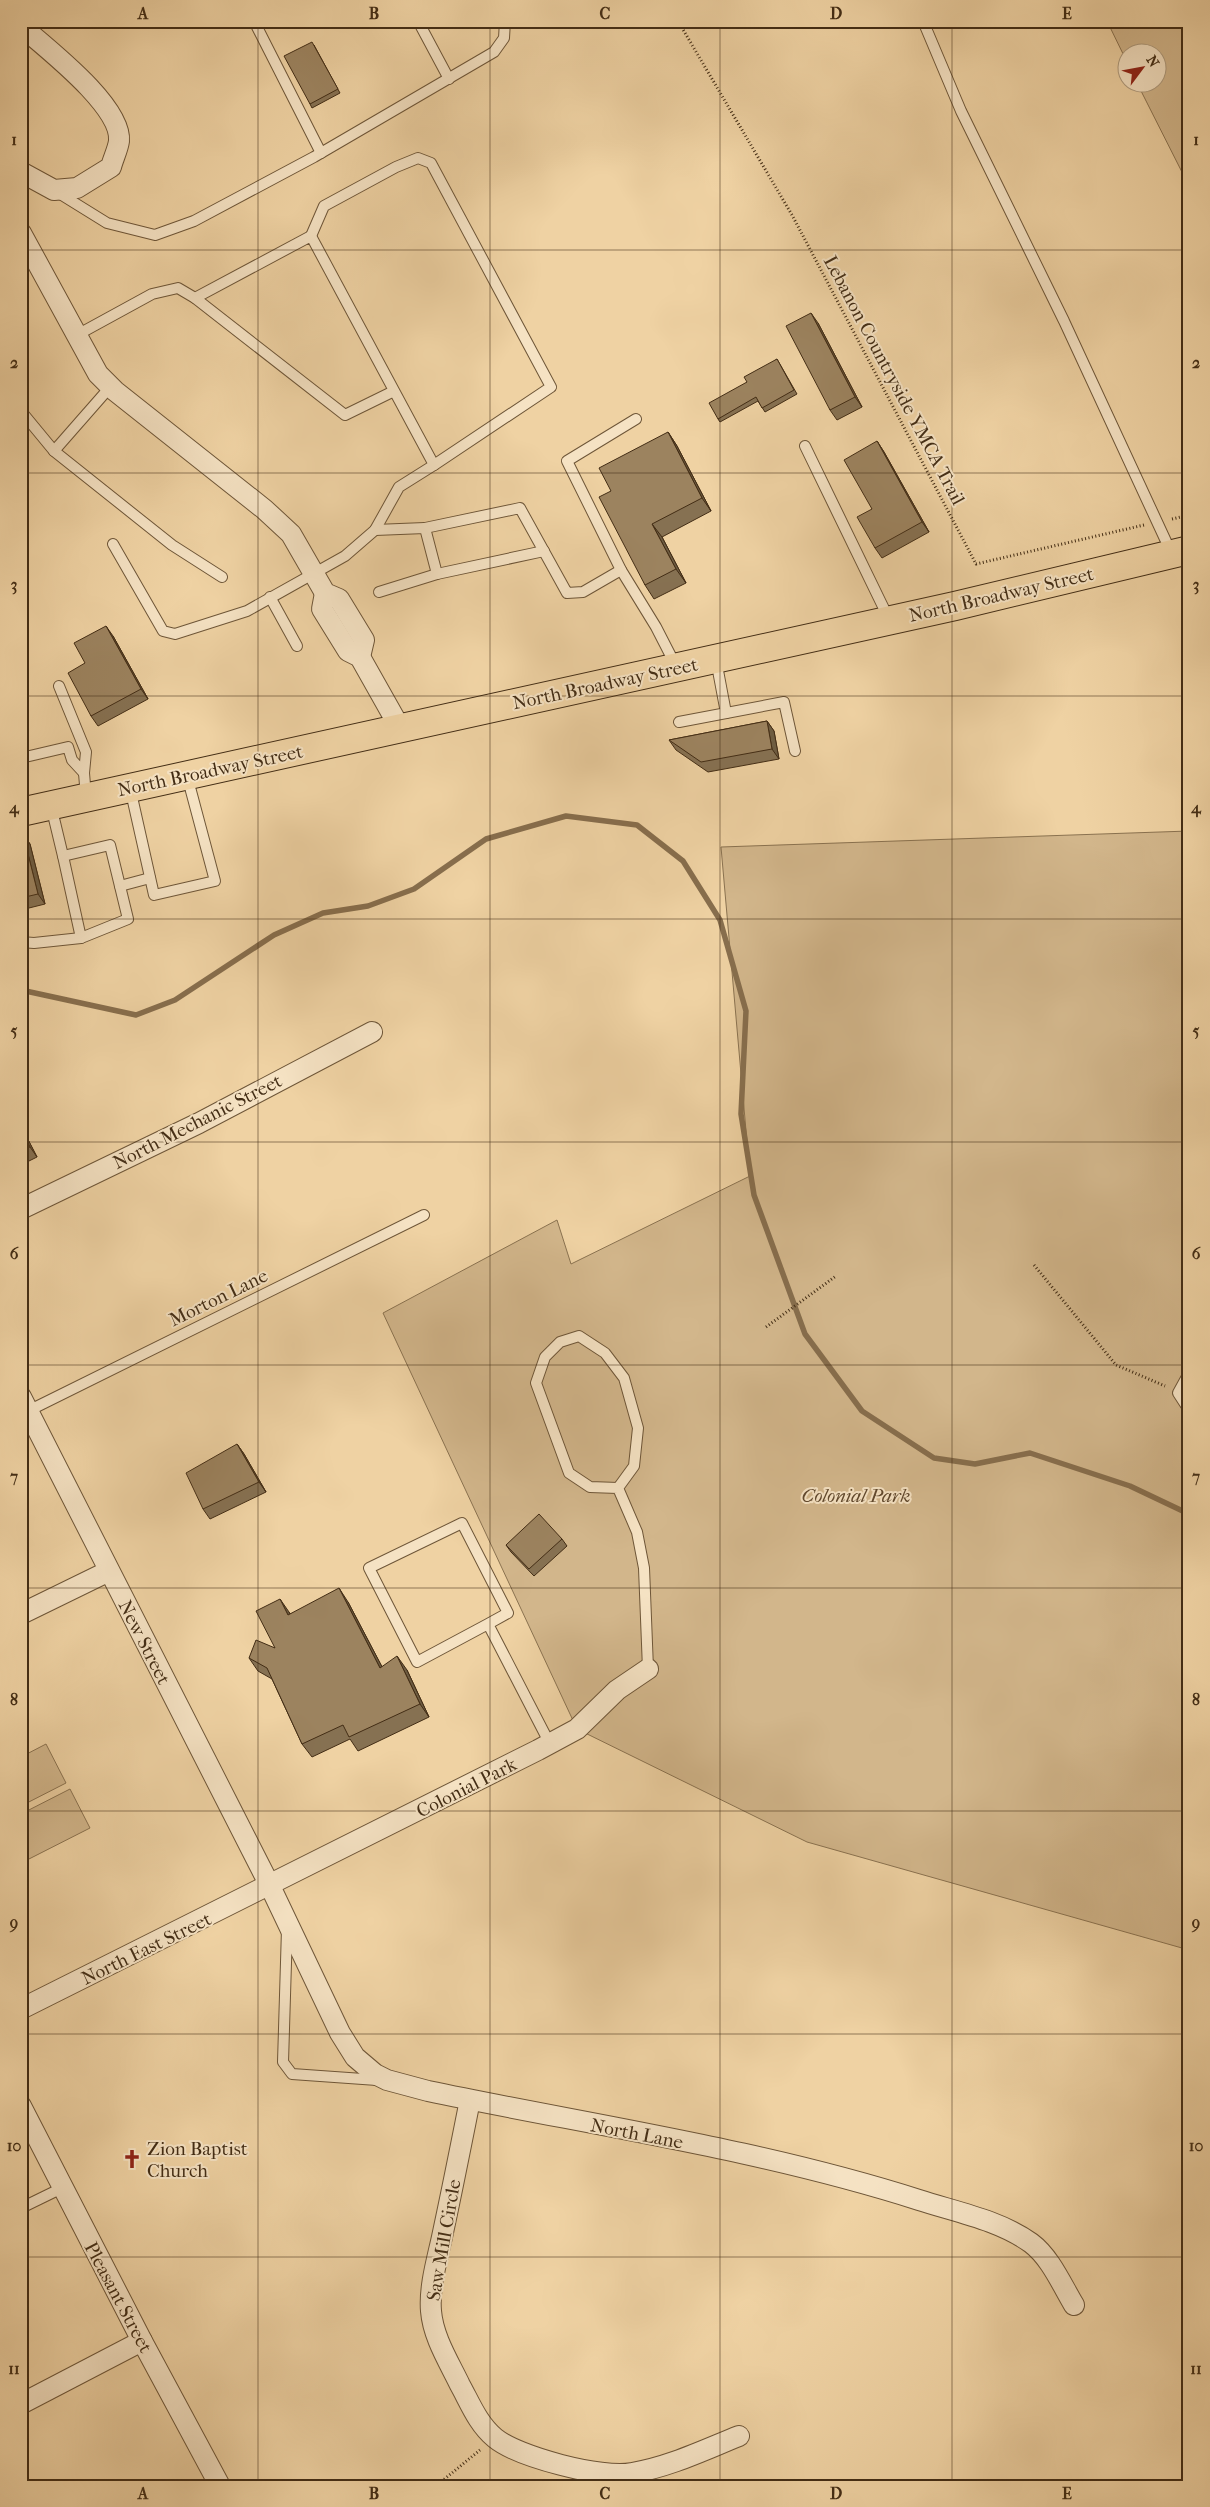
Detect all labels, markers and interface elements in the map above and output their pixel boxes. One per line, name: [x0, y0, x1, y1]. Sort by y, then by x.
text: A: [137, 4, 149, 23]
text: B: [369, 4, 379, 23]
text: C: [600, 4, 611, 23]
text: D: [830, 4, 842, 23]
text: E: [1062, 4, 1072, 23]
north arrow: [1118, 42, 1168, 92]
text: N: [1143, 52, 1163, 71]
text: 1: [11, 130, 17, 149]
text: 1: [1193, 130, 1199, 149]
street label: Lebanon Countryside YMCA Trail: [819, 252, 969, 509]
text: 2: [10, 353, 18, 372]
text: 2: [1192, 353, 1200, 372]
street label: North Broadway Street: [907, 563, 1096, 627]
text: 3: [11, 575, 17, 595]
text: 3: [1193, 575, 1199, 595]
street label: North Broadway Street: [510, 654, 700, 714]
street label: North Broadway Street: [115, 741, 305, 801]
text: 4: [8, 798, 20, 818]
text: 4: [1190, 798, 1202, 818]
text: 5: [11, 1021, 18, 1040]
text: 5: [1193, 1021, 1200, 1040]
street label: North Mechanic Street: [109, 1070, 286, 1174]
text: 6: [10, 1244, 19, 1263]
text: 6: [1192, 1244, 1201, 1263]
street label: Morton Lane: [166, 1265, 271, 1331]
text: 7: [9, 1467, 18, 1486]
text: 7: [1191, 1467, 1200, 1486]
park label: Colonial Park: [802, 1485, 910, 1507]
street label: New Street: [113, 1597, 175, 1688]
text: 8: [10, 1690, 18, 1709]
text: 8: [1192, 1690, 1200, 1709]
street label: Colonial Park: [413, 1753, 520, 1823]
street label: North East Street: [78, 1908, 215, 1990]
text: 9: [9, 1913, 18, 1933]
text: 9: [1191, 1913, 1200, 1933]
street label: North Lane: [589, 2114, 685, 2154]
text: 10: [7, 2136, 21, 2155]
text: 10: [1189, 2136, 1203, 2155]
place label: Zion Baptist Church: [147, 2138, 248, 2182]
church icon: Zion Baptist Church: [121, 2148, 143, 2170]
street label: Saw Mill Circle: [422, 2178, 466, 2303]
street label: Pleasant Street: [80, 2238, 157, 2357]
text: 11: [8, 2359, 20, 2378]
text: 11: [1190, 2359, 1202, 2378]
text: A: [137, 2484, 149, 2503]
text: B: [369, 2484, 379, 2503]
text: C: [600, 2484, 611, 2503]
text: D: [830, 2484, 842, 2503]
text: E: [1062, 2484, 1072, 2503]

